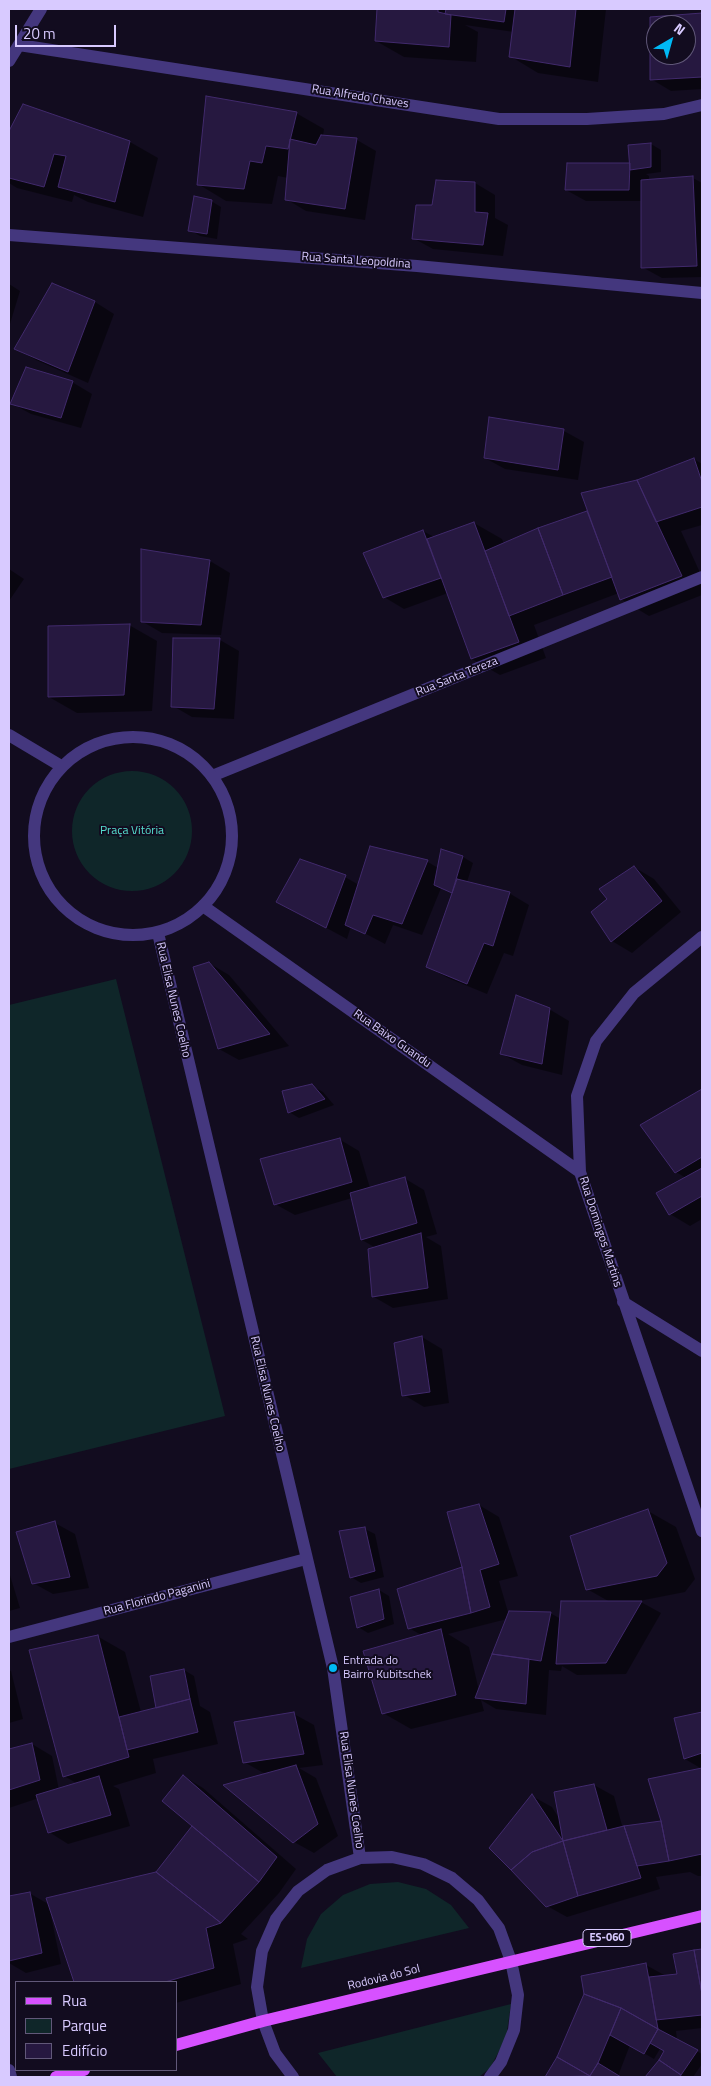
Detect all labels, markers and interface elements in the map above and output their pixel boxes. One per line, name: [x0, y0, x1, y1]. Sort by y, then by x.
scale bar: [18, 15, 119, 47]
north arrow: [646, 15, 696, 65]
text: N: [670, 17, 690, 40]
text: 20 m: [23, 22, 56, 45]
street label: Rua Alfredo Chaves: [311, 82, 409, 112]
street label: Rua Santa Leopoldina: [301, 250, 411, 272]
street label: Rua Santa Tereza: [414, 654, 500, 700]
park label: Praça Vitória: [100, 824, 164, 838]
street label: Rua Elisa Nunes Coelho: [153, 941, 193, 1059]
street label: Rua Baixo Guandu: [350, 1007, 434, 1071]
street label: Rua Domingos Martins: [575, 1175, 625, 1289]
street label: Rua Elisa Nunes Coelho: [247, 1335, 287, 1453]
street label: Rua Florindo Paganini: [102, 1577, 212, 1619]
place label: Entrada do Bairro Kubitschek: [343, 1654, 431, 1682]
marker: Entrada do Bairro Kubitschek: [327, 1662, 339, 1674]
street label: Rua Elisa Nunes Coelho: [336, 1730, 366, 1850]
road number: ES-060: [583, 1930, 631, 1946]
street label: Rodovia do Sol: [346, 1962, 422, 1994]
legend: [15, 1981, 178, 2071]
text: Rua: [62, 1989, 87, 2012]
text: Parque: [62, 2014, 107, 2037]
text: Edifício: [62, 2039, 107, 2062]

